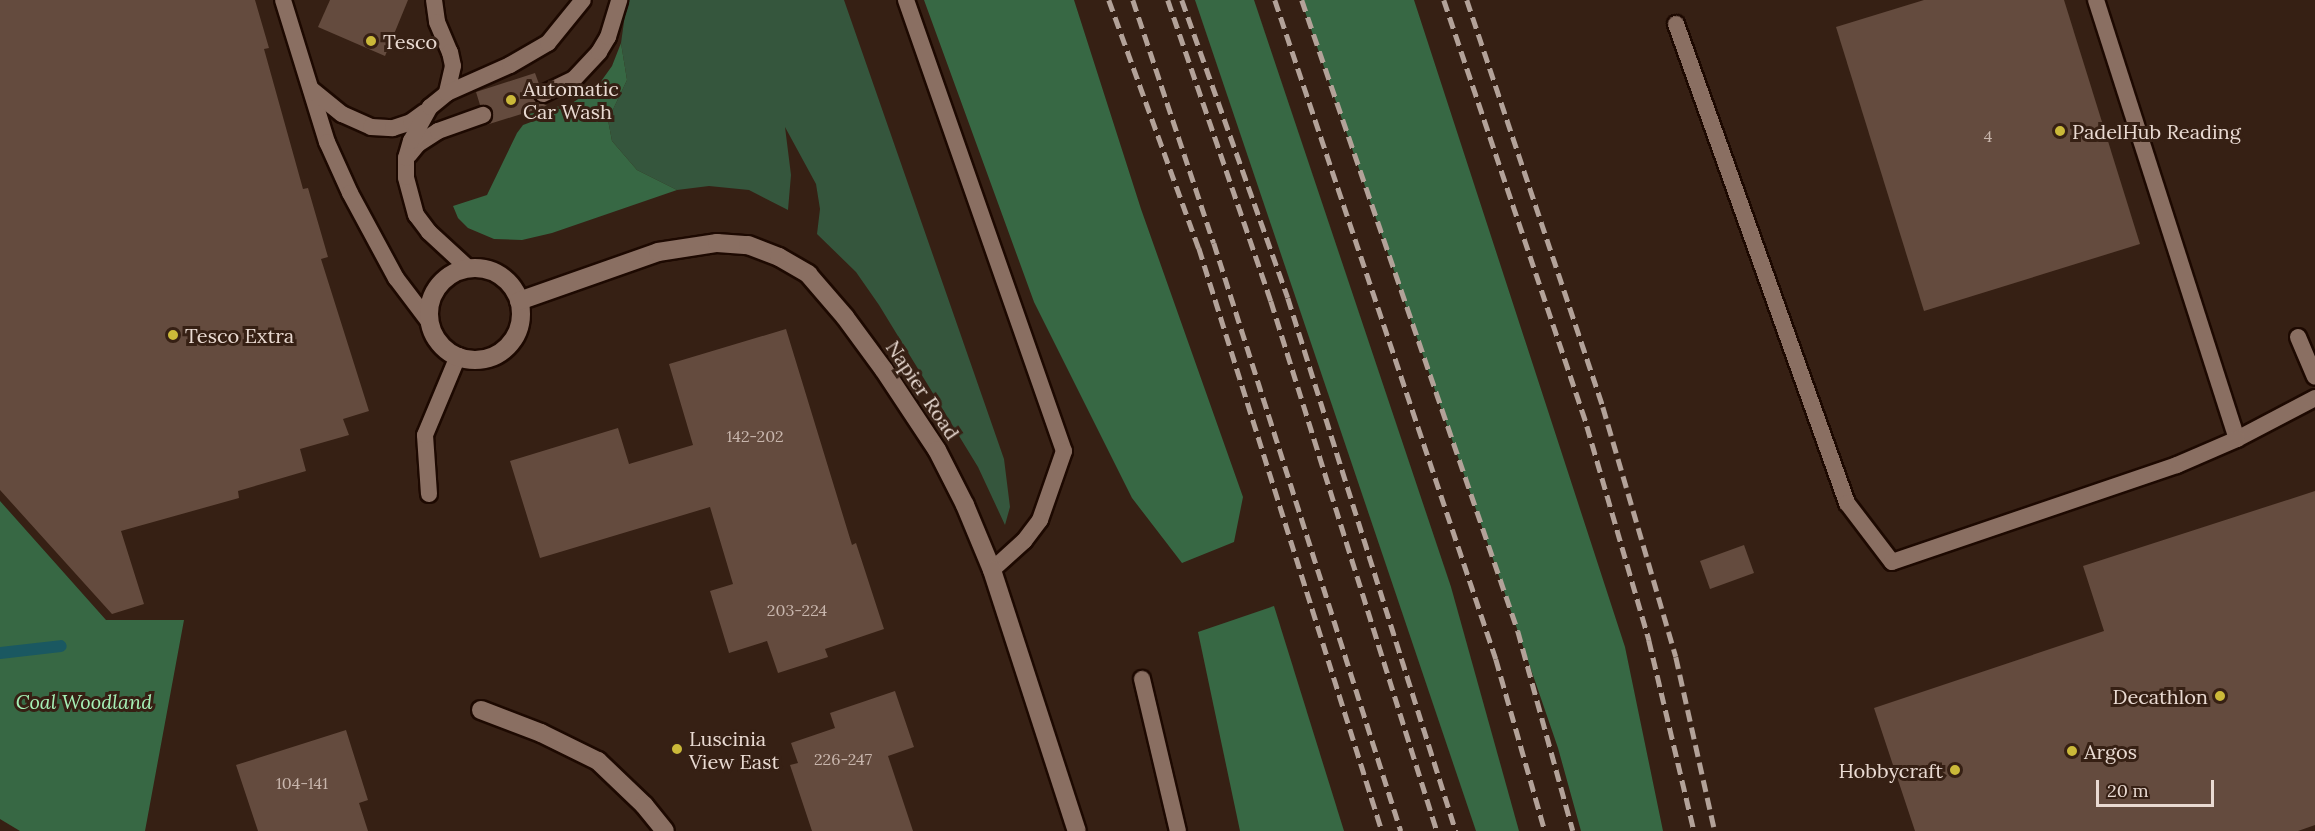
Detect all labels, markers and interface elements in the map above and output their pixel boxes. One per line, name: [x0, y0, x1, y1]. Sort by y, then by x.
place label: Tesco: [383, 29, 437, 53]
marker: Tesco: [364, 34, 378, 48]
place label: Automatic Car Wash: [523, 77, 619, 124]
marker: Automatic Car Wash: [504, 93, 518, 107]
place label: PadelHub Reading: [2072, 119, 2241, 143]
marker: PadelHub Reading: [2053, 124, 2067, 138]
house number: 4: [1984, 126, 1992, 146]
place label: Tesco Extra: [185, 323, 294, 347]
marker: Tesco Extra: [166, 328, 180, 342]
street label: Napier Road: [881, 336, 965, 444]
house number: 142-202: [726, 426, 784, 446]
house number: 203-224: [767, 600, 827, 620]
place label: Decathlon: [2113, 684, 2208, 708]
park label: Coal Woodland: [16, 689, 152, 713]
marker: Decathlon: [2213, 689, 2227, 703]
place label: Luscinia View East: [689, 726, 779, 773]
place label: Argos: [2084, 739, 2137, 763]
marker: Luscinia View East: [670, 742, 684, 756]
marker: Argos: [2065, 744, 2079, 758]
house number: 226-247: [814, 749, 872, 769]
place label: Hobbycraft: [1838, 758, 1943, 782]
marker: Hobbycraft: [1948, 763, 1962, 777]
scale bar: [2099, 768, 2218, 806]
house number: 104-141: [276, 773, 328, 793]
text: 20 m: [2107, 779, 2149, 802]

